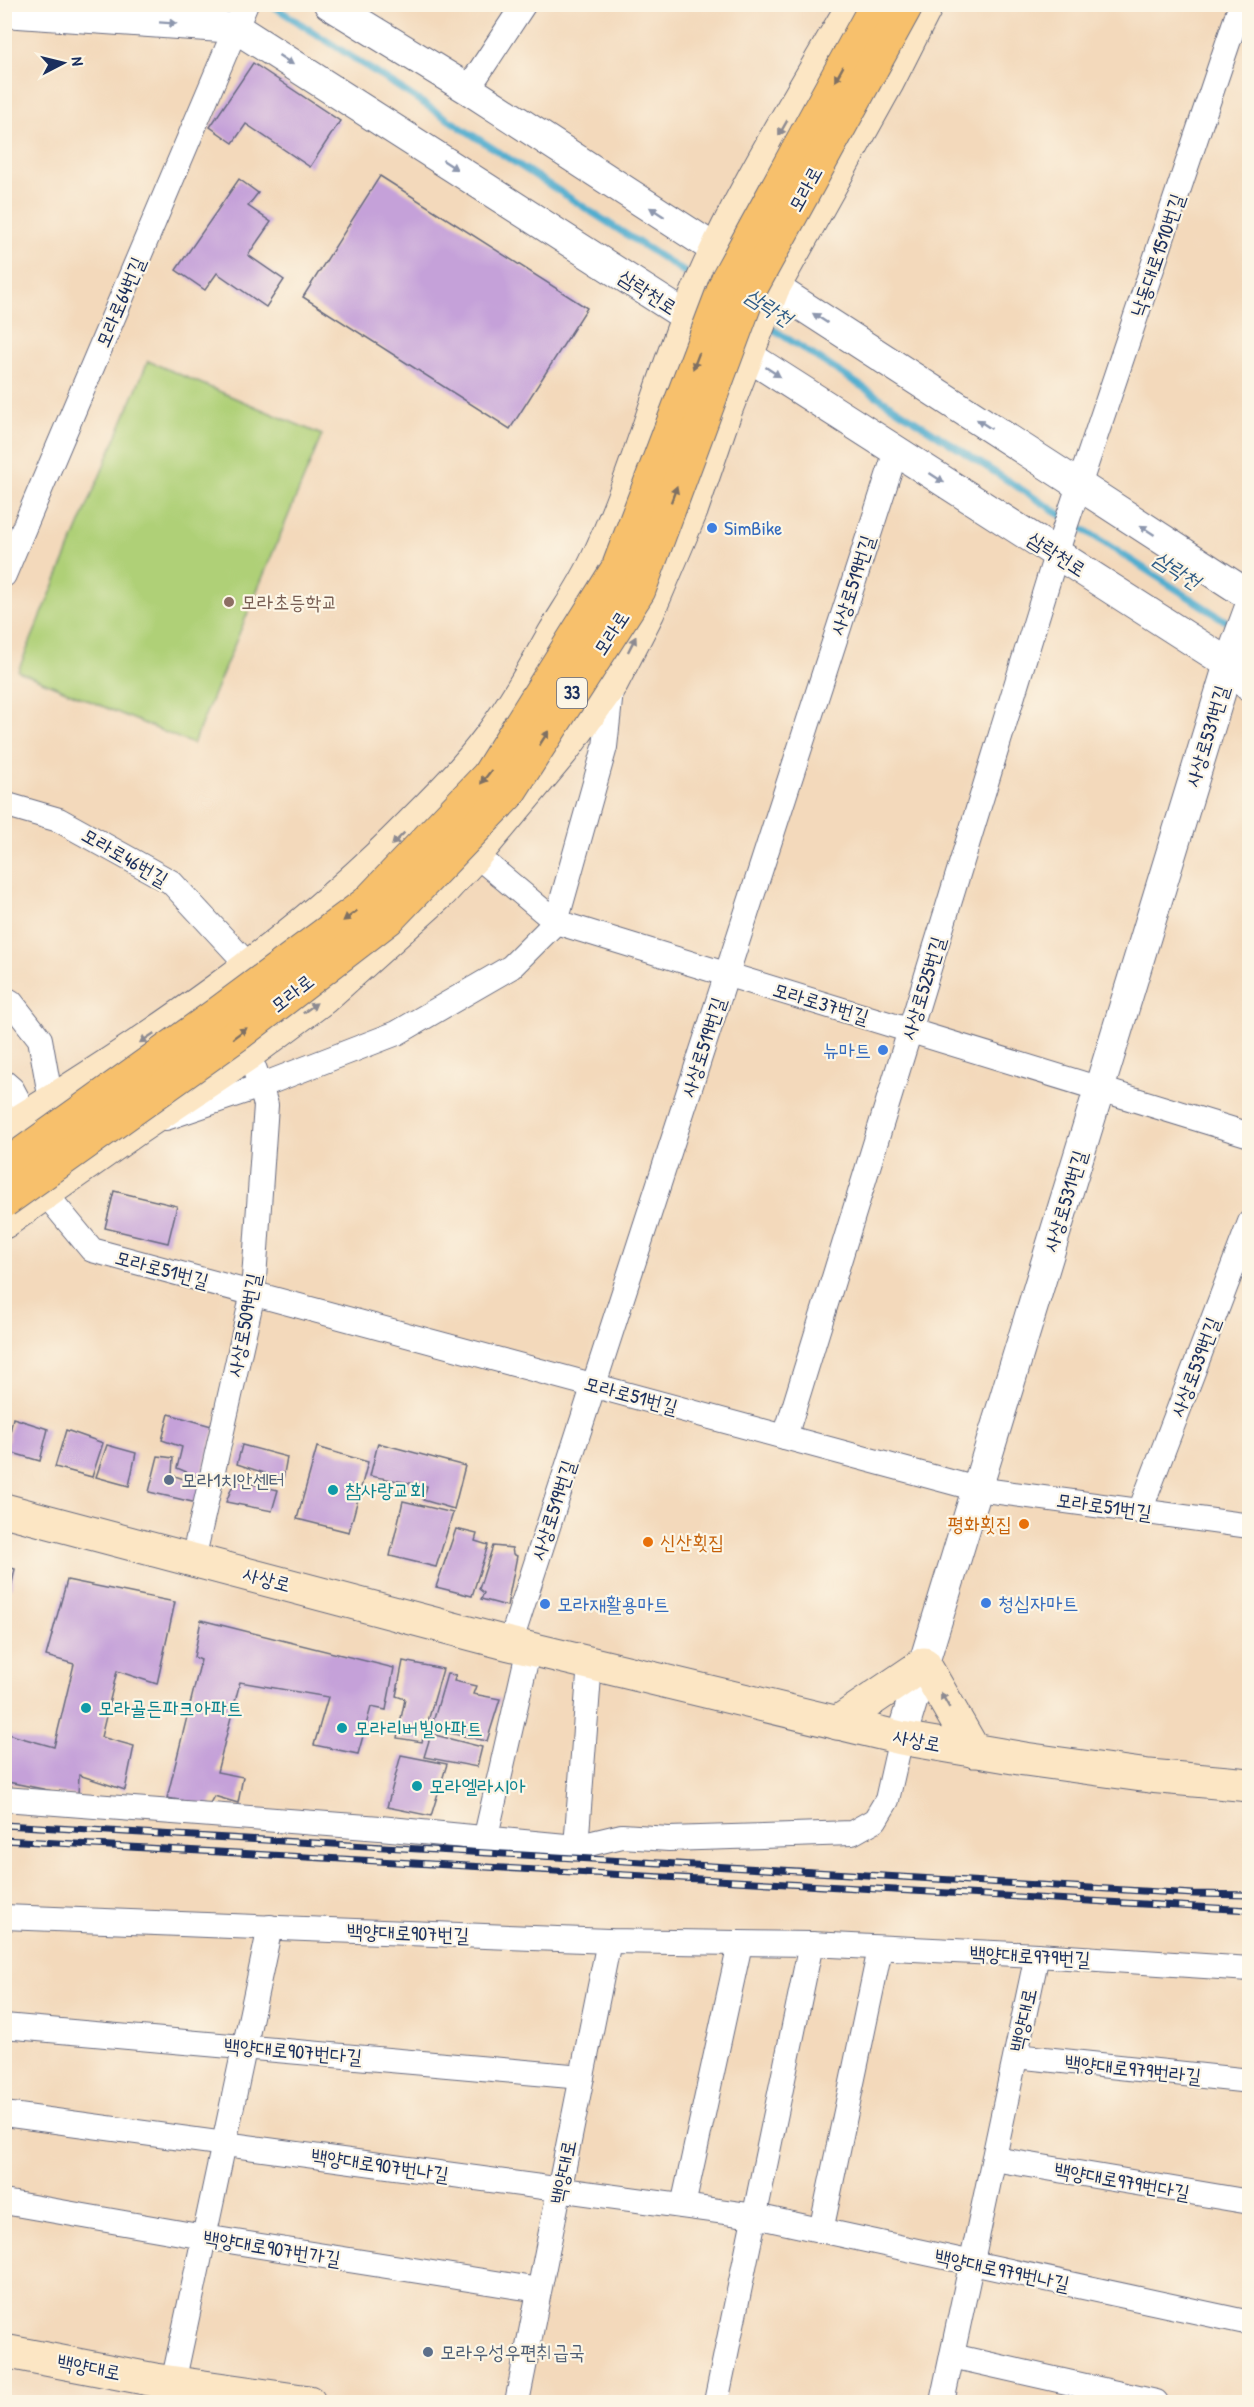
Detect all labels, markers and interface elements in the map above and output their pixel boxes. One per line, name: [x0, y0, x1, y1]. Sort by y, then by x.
one-way arrow: [158, 19, 177, 28]
north arrow: [33, 33, 93, 93]
one-way arrow: [278, 54, 294, 65]
text: N: [66, 56, 89, 67]
one-way arrow: [834, 66, 844, 83]
one-way arrow: [778, 120, 788, 137]
one-way arrow: [442, 160, 458, 171]
street label: 모라로: [781, 161, 828, 216]
street label: 낙동대로1510번길: [1123, 190, 1190, 320]
one-way arrow: [649, 206, 665, 218]
street label: 모라로64번길: [88, 252, 151, 351]
street label: 삼락천로: [614, 263, 683, 320]
water label: 삼락천: [740, 281, 800, 334]
one-way arrow: [812, 313, 828, 324]
one-way arrow: [691, 352, 700, 370]
one-way arrow: [765, 367, 781, 378]
one-way arrow: [976, 419, 992, 430]
one-way arrow: [929, 472, 946, 483]
one-way arrow: [670, 485, 680, 503]
place label: SimBike: [724, 514, 782, 541]
marker: SimBike: [705, 521, 719, 535]
one-way arrow: [1140, 524, 1156, 536]
street label: 삼락천로: [1023, 525, 1092, 582]
street label: 사상로519번길: [823, 531, 880, 638]
water label: 삼락천: [1148, 544, 1208, 597]
place label: 모라초등학교: [241, 588, 338, 615]
marker: 모라초등학교: [222, 595, 236, 609]
street label: 모라로: [586, 605, 635, 660]
one-way arrow: [627, 635, 637, 652]
road number: 33: [557, 678, 587, 708]
street label: 사상로531번길: [1178, 682, 1235, 790]
one-way arrow: [538, 730, 549, 746]
one-way arrow: [481, 769, 493, 784]
street label: 모라로46번길: [77, 821, 174, 892]
one-way arrow: [391, 831, 405, 845]
one-way arrow: [342, 909, 357, 921]
street label: 사상로525번길: [894, 933, 951, 1043]
street label: 모라로: [264, 967, 319, 1018]
street label: 모라로37번길: [770, 975, 873, 1030]
street label: 사상로519번길: [674, 993, 731, 1100]
one-way arrow: [302, 1002, 318, 1014]
one-way arrow: [231, 1027, 247, 1039]
one-way arrow: [139, 1032, 155, 1043]
place label: 뉴마트: [823, 1036, 871, 1063]
marker: 뉴마트: [876, 1043, 890, 1057]
street label: 사상로531번길: [1036, 1147, 1093, 1255]
street label: 모라로51번길: [112, 1243, 212, 1294]
street label: 사상로509번길: [220, 1271, 267, 1379]
street label: 사상로539번길: [1163, 1313, 1226, 1421]
street label: 모라로51번길: [581, 1369, 681, 1420]
street label: 사상로519번길: [524, 1456, 581, 1563]
place label: 모라1치안센터: [181, 1466, 285, 1493]
marker: 모라1치안센터: [162, 1473, 176, 1487]
place label: 참사랑교회: [345, 1476, 425, 1503]
marker: 참사랑교회: [326, 1483, 340, 1497]
street label: 모라로51번길: [1055, 1485, 1154, 1526]
place label: 평화횟집: [948, 1510, 1012, 1537]
marker: 평화횟집: [1017, 1517, 1031, 1531]
place label: 신산횟집: [660, 1528, 724, 1555]
marker: 신산횟집: [641, 1535, 655, 1549]
street label: 사상로: [240, 1559, 294, 1598]
place label: 청십자마트: [998, 1589, 1078, 1616]
place label: 모라재활용마트: [557, 1590, 670, 1617]
marker: 청십자마트: [979, 1596, 993, 1610]
marker: 모라재활용마트: [538, 1597, 552, 1611]
one-way arrow: [940, 1691, 950, 1708]
place label: 모라골든파크아파트: [98, 1694, 243, 1721]
marker: 모라골든파크아파트: [79, 1701, 93, 1715]
place label: 모라리버빌아파트: [354, 1714, 483, 1741]
marker: 모라리버빌아파트: [335, 1721, 349, 1735]
street label: 사상로: [891, 1722, 943, 1757]
place label: 모라엘라시아: [429, 1772, 526, 1799]
marker: 모라엘라시아: [410, 1779, 424, 1793]
street label: 백양대로907번길: [346, 1917, 470, 1948]
street label: 백양대로979번길: [969, 1939, 1091, 1972]
street label: 백양대로: [1003, 1986, 1042, 2054]
street label: 백양대로907번다길: [223, 2031, 363, 2070]
street label: 백양대로979번라길: [1063, 2048, 1203, 2089]
street label: 백양대로: [543, 2138, 582, 2206]
street label: 백양대로907번나길: [309, 2141, 451, 2188]
street label: 백양대로979번다길: [1052, 2155, 1192, 2206]
street label: 백양대로907번가길: [201, 2223, 343, 2272]
street label: 백양대로979번나길: [932, 2242, 1072, 2297]
place label: 모라우성우편취급국: [440, 2338, 585, 2365]
marker: 모라우성우편취급국: [421, 2345, 435, 2359]
street label: 백양대로: [55, 2347, 123, 2386]

